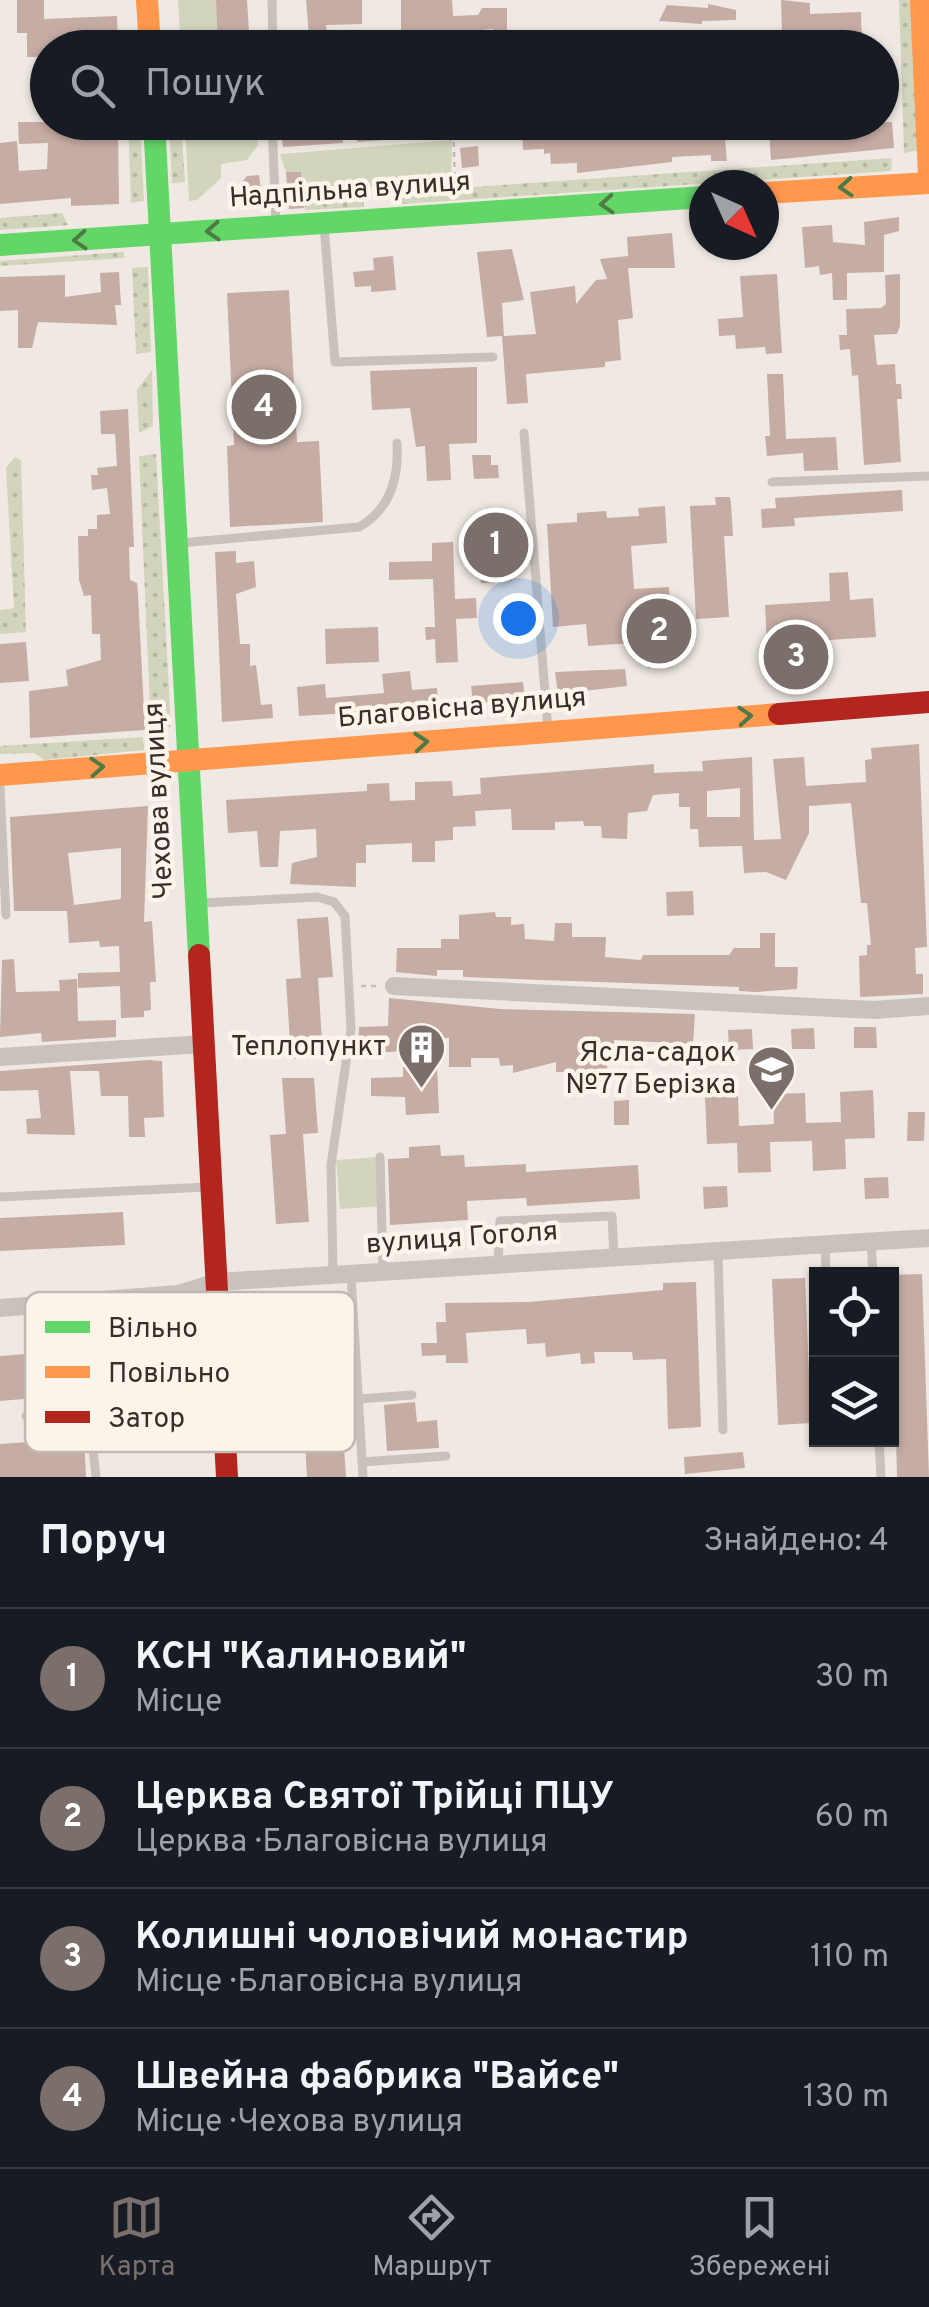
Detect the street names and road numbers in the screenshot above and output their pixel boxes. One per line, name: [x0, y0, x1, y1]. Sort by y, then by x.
street label: Надпільна вулиця: [228, 165, 472, 217]
street label: Благовісна вулиця: [336, 680, 588, 738]
street label: Чехова вулиця: [137, 701, 183, 901]
street label: вулиця Гоголя: [365, 1214, 559, 1264]

